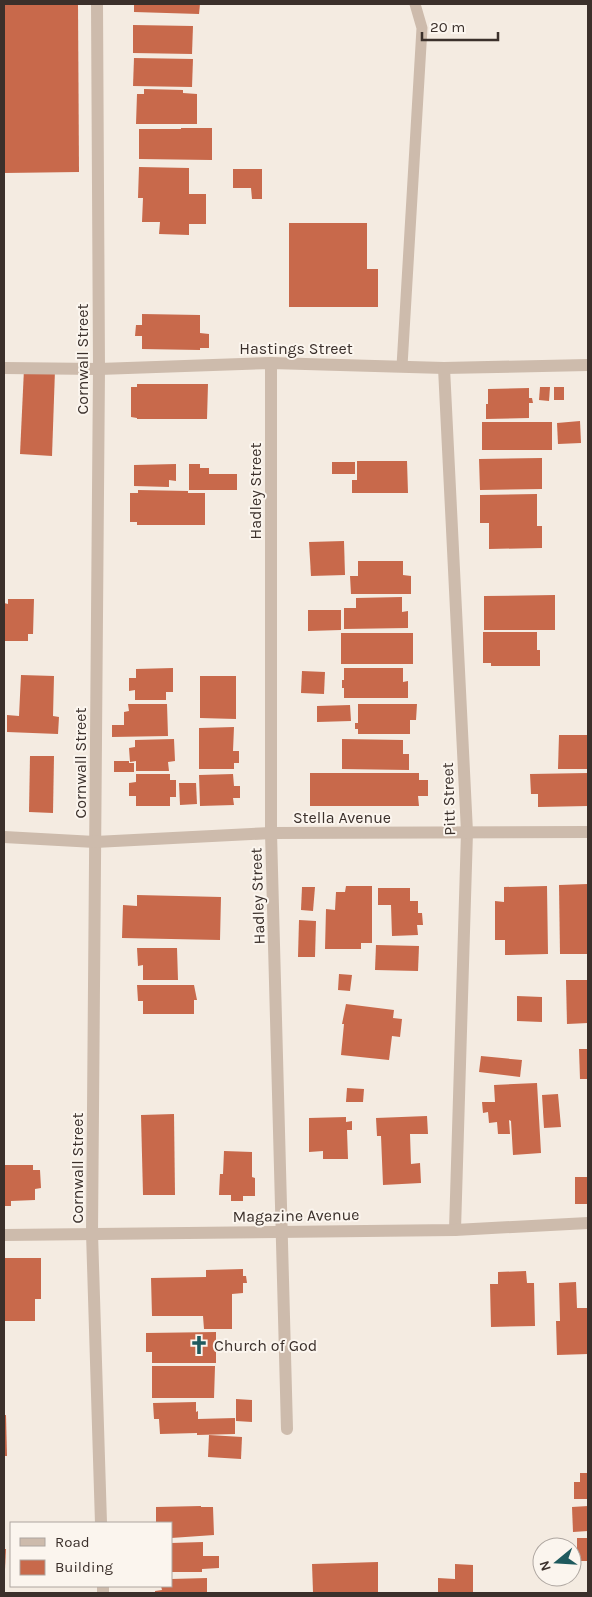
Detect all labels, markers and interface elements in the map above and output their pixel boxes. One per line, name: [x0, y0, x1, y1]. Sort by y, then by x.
scale bar: [422, 10, 498, 42]
text: 20 m: [430, 18, 465, 36]
street label: Cornwall Street: [73, 303, 92, 415]
street label: Hastings Street: [239, 339, 353, 358]
street label: Hadley Street: [246, 443, 265, 539]
street label: Cornwall Street: [71, 707, 90, 819]
street label: Pitt Street: [438, 762, 459, 836]
street label: Stella Avenue: [293, 808, 391, 827]
street label: Hadley Street: [246, 847, 269, 945]
street label: Cornwall Street: [68, 1112, 87, 1224]
street label: Magazine Avenue: [232, 1205, 360, 1226]
church icon: Church of God: [188, 1334, 210, 1356]
place label: Church of God: [214, 1336, 317, 1355]
legend: [10, 1522, 172, 1587]
text: Road: [55, 1533, 90, 1551]
north arrow: [532, 1537, 582, 1587]
text: Building: [55, 1558, 113, 1576]
text: N: [535, 1558, 555, 1573]

